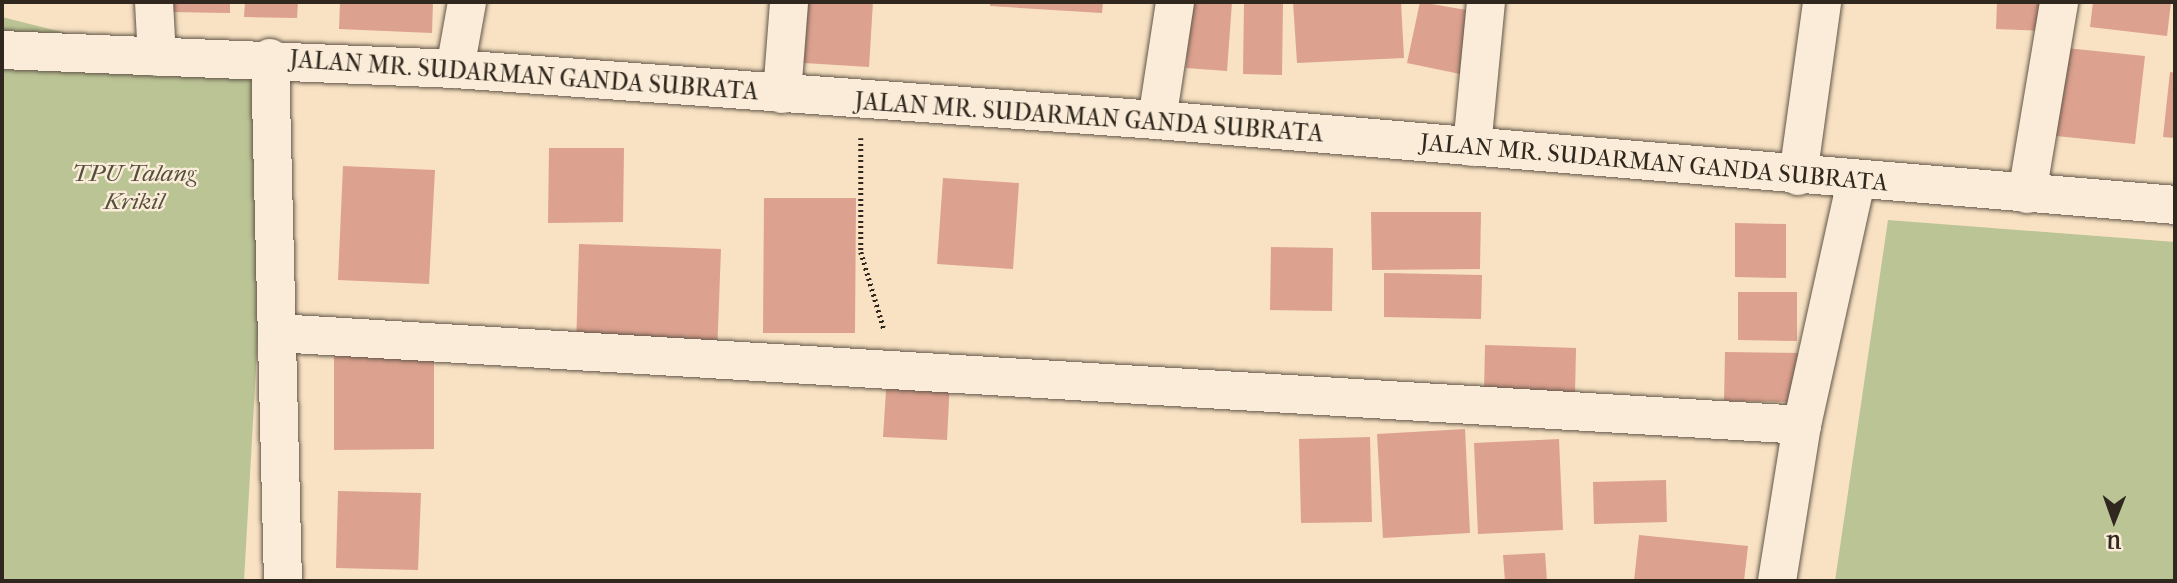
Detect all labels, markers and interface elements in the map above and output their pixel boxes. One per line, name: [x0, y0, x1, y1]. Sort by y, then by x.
street label: JALAN MR. SUDARMAN GANDA SUBRATA: [289, 45, 759, 107]
street label: JALAN MR. SUDARMAN GANDA SUBRATA: [854, 87, 1324, 149]
street label: JALAN MR. SUDARMAN GANDA SUBRATA: [1419, 128, 1889, 198]
park label: TPU Talang Krikil: [72, 160, 196, 216]
north arrow: [2079, 485, 2149, 555]
text: U: [2106, 530, 2121, 552]

